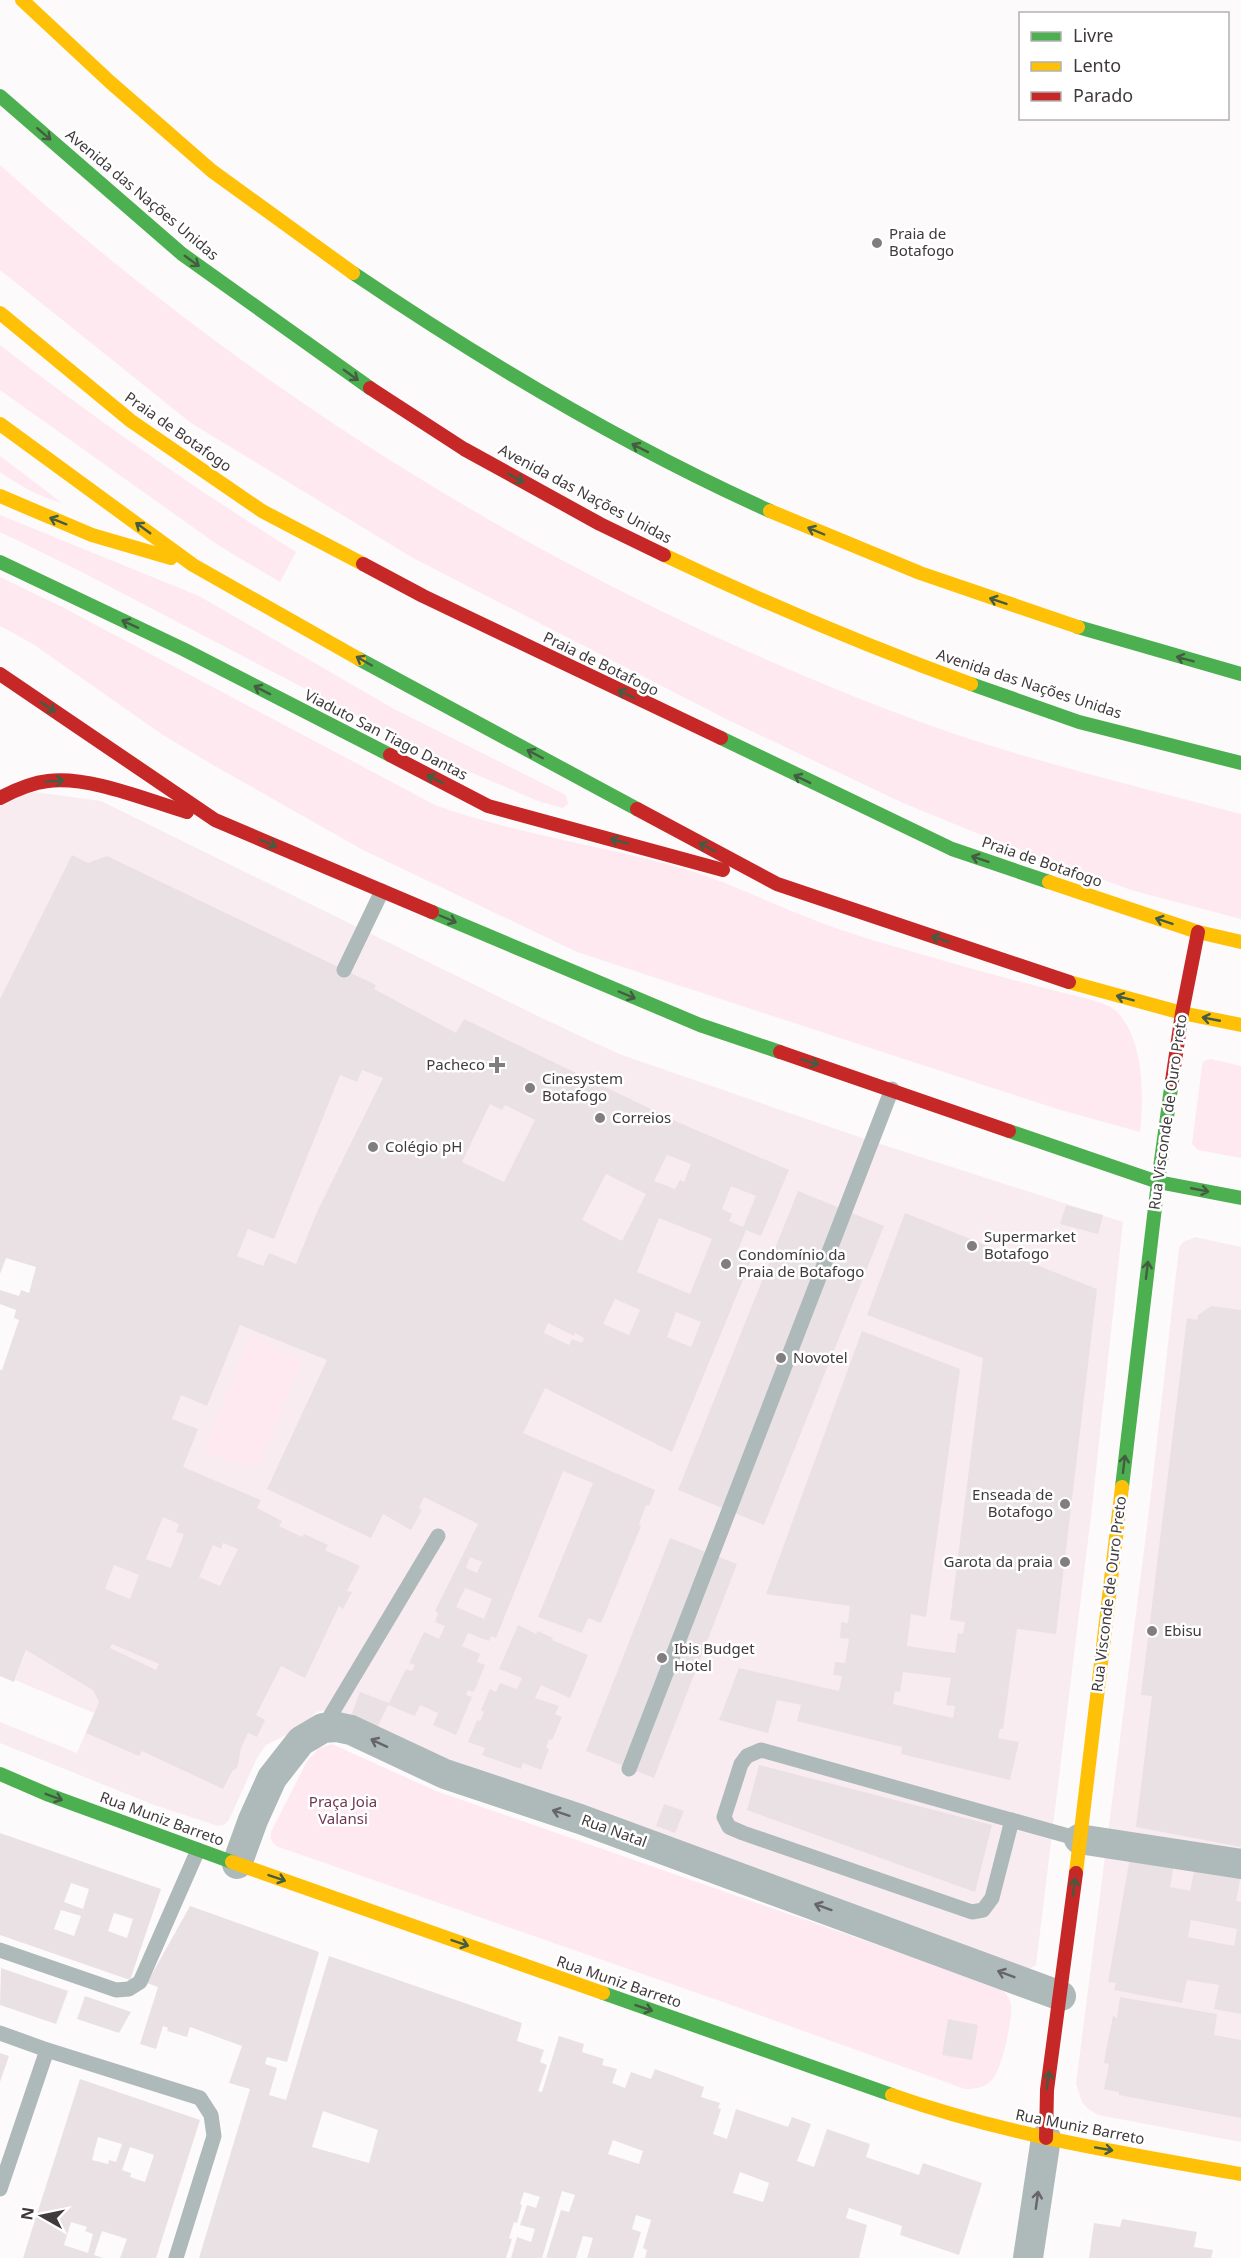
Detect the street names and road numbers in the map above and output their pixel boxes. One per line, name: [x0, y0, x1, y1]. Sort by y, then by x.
street label: Avenida das Nações Unidas: [62, 124, 223, 264]
street label: Praia de Botafogo: [121, 387, 236, 476]
street label: Avenida das Nações Unidas: [495, 439, 676, 547]
street label: Praia de Botafogo: [540, 626, 663, 700]
street label: Avenida das Nações Unidas: [934, 644, 1124, 722]
street label: Viaduto San Tiago Dantas: [302, 684, 471, 784]
street label: Praia de Botafogo: [979, 831, 1105, 891]
street label: Rua Visconde de Ouro Preto: [1143, 1013, 1191, 1211]
street label: Rua Visconde de Ouro Preto: [1086, 1495, 1130, 1693]
street label: Rua Muniz Barreto: [97, 1786, 227, 1850]
street label: Rua Natal: [579, 1809, 650, 1851]
street label: Rua Muniz Barreto: [554, 1950, 685, 2012]
street label: Rua Muniz Barreto: [1014, 2104, 1146, 2148]

